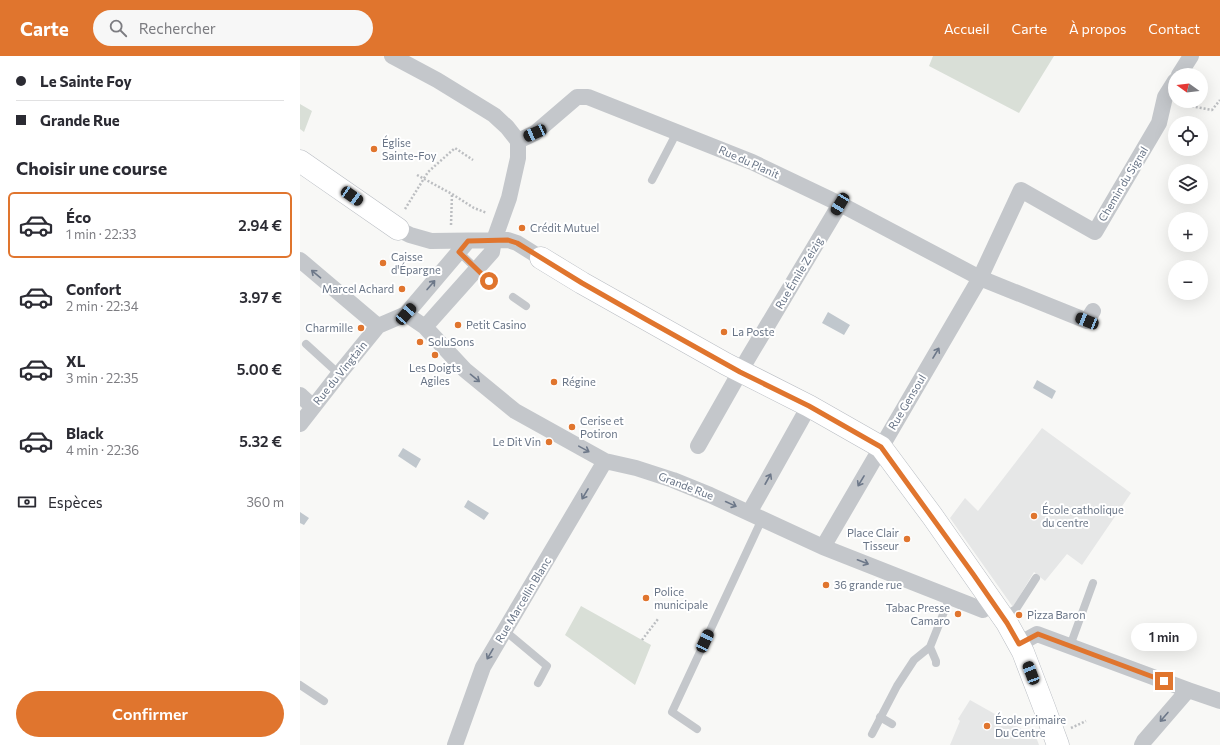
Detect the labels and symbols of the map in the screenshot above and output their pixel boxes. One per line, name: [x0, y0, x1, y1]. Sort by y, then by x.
north arrow: [1168, 68, 1208, 108]
car: [522, 123, 548, 143]
place label: Église Sainte-Foy: [382, 135, 437, 162]
street label: Rue du Planit: [717, 142, 782, 181]
marker: Église Sainte-Foy: [369, 144, 379, 154]
street label: Chemin du Signal: [1095, 144, 1150, 224]
car: [339, 184, 365, 208]
car: [829, 191, 851, 217]
place label: Crédit Mutuel: [530, 221, 599, 234]
marker: Crédit Mutuel: [517, 223, 527, 233]
street label: Rue Émile Zeizig: [771, 234, 825, 311]
place label: Caisse d'Épargne: [391, 250, 441, 276]
marker: Caisse d'Épargne: [378, 258, 388, 268]
one-way arrow: [311, 269, 322, 278]
route start: [480, 272, 498, 290]
one-way arrow: [427, 280, 436, 290]
place label: Marcel Achard: [322, 282, 394, 295]
marker: Marcel Achard: [397, 284, 407, 294]
car: [394, 301, 418, 327]
car: [1074, 311, 1100, 331]
place label: Petit Casino: [466, 318, 527, 331]
marker: Petit Casino: [453, 320, 463, 330]
place label: Charmille: [305, 321, 353, 334]
marker: Charmille: [356, 323, 366, 333]
place label: La Poste: [732, 325, 775, 338]
marker: La Poste: [719, 327, 729, 337]
place label: SoluSons: [428, 335, 474, 348]
marker: SoluSons: [415, 337, 425, 347]
street label: Rue du Vingtain: [310, 338, 369, 407]
one-way arrow: [932, 348, 940, 359]
marker: Les Doigts Agiles: [430, 350, 440, 360]
place label: Les Doigts Agiles: [409, 361, 461, 387]
street label: Rue Gensoul: [885, 372, 928, 432]
one-way arrow: [470, 374, 480, 383]
place label: Régine: [562, 375, 596, 388]
marker: Régine: [549, 377, 559, 387]
place label: Cerise et Potiron: [580, 414, 624, 440]
marker: Cerise et Potiron: [567, 422, 577, 432]
place label: Le Dit Vin: [493, 435, 541, 448]
marker: Le Dit Vin: [544, 437, 554, 447]
one-way arrow: [577, 446, 589, 453]
street label: Grande Rue: [657, 469, 716, 502]
one-way arrow: [765, 473, 773, 485]
one-way arrow: [856, 475, 864, 487]
one-way arrow: [581, 488, 589, 500]
one-way arrow: [725, 501, 737, 508]
place label: École catholique du centre: [1042, 502, 1124, 529]
marker: École catholique du centre: [1029, 511, 1039, 521]
place label: Place Clair Tisseur: [847, 526, 900, 552]
marker: Place Clair Tisseur: [902, 534, 912, 544]
street label: Rue Marcellin Blanc: [492, 555, 553, 645]
one-way arrow: [856, 559, 868, 567]
place label: 36 grande rue: [834, 578, 902, 591]
marker: 36 grande rue: [821, 580, 831, 590]
place label: Police municipale: [654, 585, 708, 611]
marker: Police municipale: [641, 593, 651, 603]
place label: Tabac Presse Camaro: [886, 601, 950, 627]
place label: Pizza Baron: [1027, 608, 1085, 621]
marker: Tabac Presse Camaro: [953, 609, 963, 619]
marker: Pizza Baron: [1014, 610, 1024, 620]
callout: 1 min: [1131, 623, 1197, 651]
car: [694, 628, 716, 654]
one-way arrow: [486, 648, 494, 660]
car: [1021, 660, 1041, 686]
route end: [1155, 672, 1173, 690]
place label: École primaire Du Centre: [995, 712, 1066, 739]
one-way arrow: [1160, 712, 1169, 723]
marker: École primaire Du Centre: [982, 721, 992, 731]

